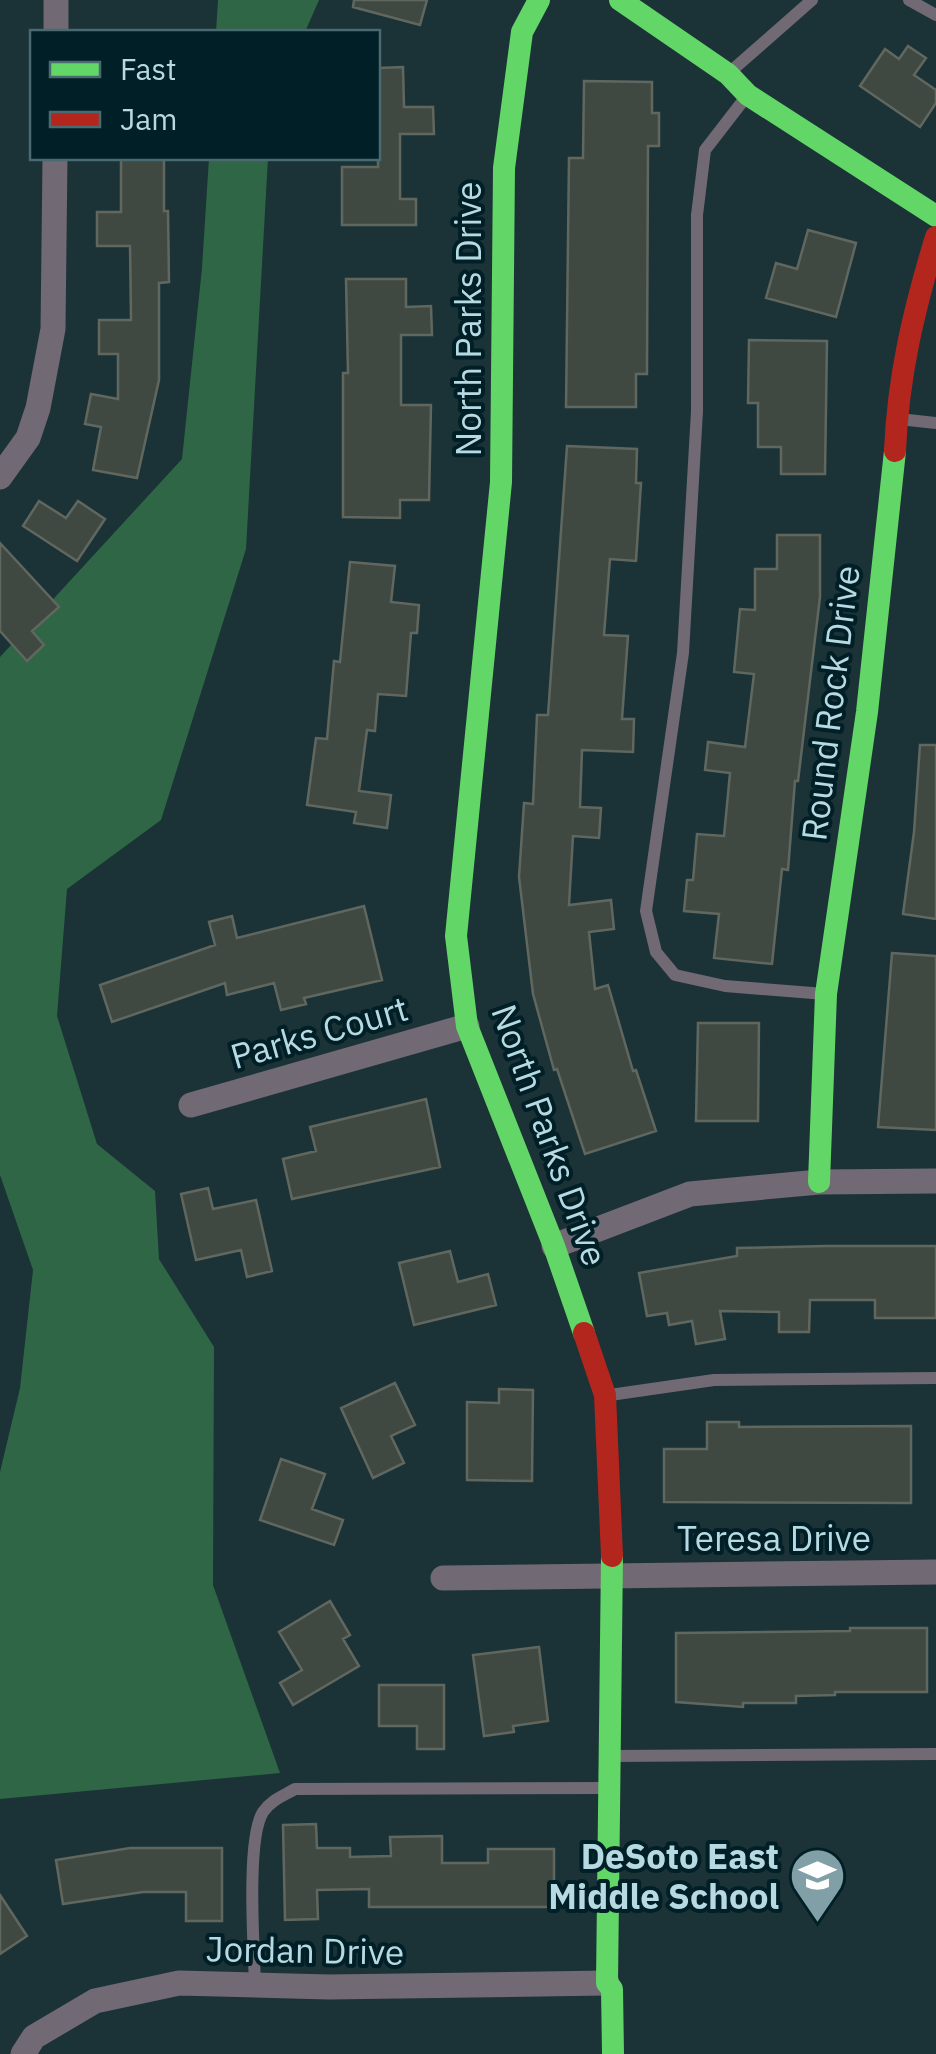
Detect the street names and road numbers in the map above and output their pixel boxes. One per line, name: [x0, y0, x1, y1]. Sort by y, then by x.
street label: North Parks Drive: [445, 182, 491, 456]
street label: Round Rock Drive: [790, 563, 870, 843]
street label: Parks Court: [225, 985, 413, 1079]
street label: North Parks Drive: [481, 998, 619, 1272]
street label: Teresa Drive: [677, 1515, 871, 1561]
street label: Jordan Drive: [205, 1925, 405, 1975]

